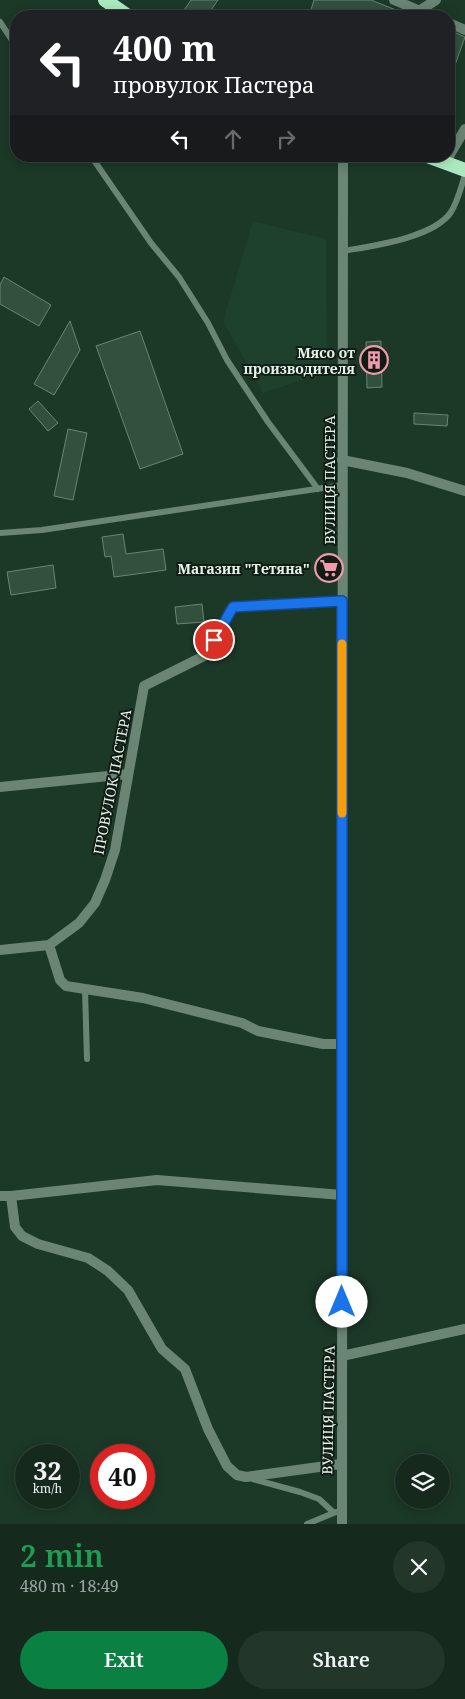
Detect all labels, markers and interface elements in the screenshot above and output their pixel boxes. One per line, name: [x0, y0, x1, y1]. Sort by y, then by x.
text: 400 m: [113, 24, 216, 71]
icon: left: [30, 30, 95, 95]
text: провулок Пастера: [113, 69, 315, 99]
icon: left: [166, 125, 194, 153]
icon: ahead: [219, 125, 247, 153]
icon: right: [272, 125, 300, 153]
place label: Мясо от производителя: [243, 343, 355, 378]
building icon: Мясо от производителя: [359, 345, 389, 375]
street label: ВУЛИЦЯ ПАСТЕРА: [320, 415, 339, 545]
supermarket icon: Магазин "Тетяна": [314, 553, 344, 583]
place label: Магазин "Тетяна": [177, 559, 310, 578]
pin: [193, 619, 235, 661]
icon: arrive: [200, 626, 228, 654]
street label: ПРОВУЛОК ПАСТЕРА: [89, 708, 135, 856]
position arrow: [315, 1275, 367, 1327]
street label: ВУЛИЦЯ ПАСТЕРА: [317, 1345, 339, 1475]
speed limit sign: 40: [90, 1444, 155, 1509]
text: 32: [33, 1453, 62, 1487]
map controls: [395, 1454, 450, 1509]
button: layers: [395, 1454, 450, 1509]
text: km/h: [33, 1480, 62, 1497]
text: 2 min: [20, 1535, 104, 1576]
button: close: [393, 1541, 445, 1593]
text: 480 m · 18:49: [20, 1575, 119, 1597]
button: Exit: [20, 1631, 228, 1689]
button: Share: [238, 1631, 445, 1689]

